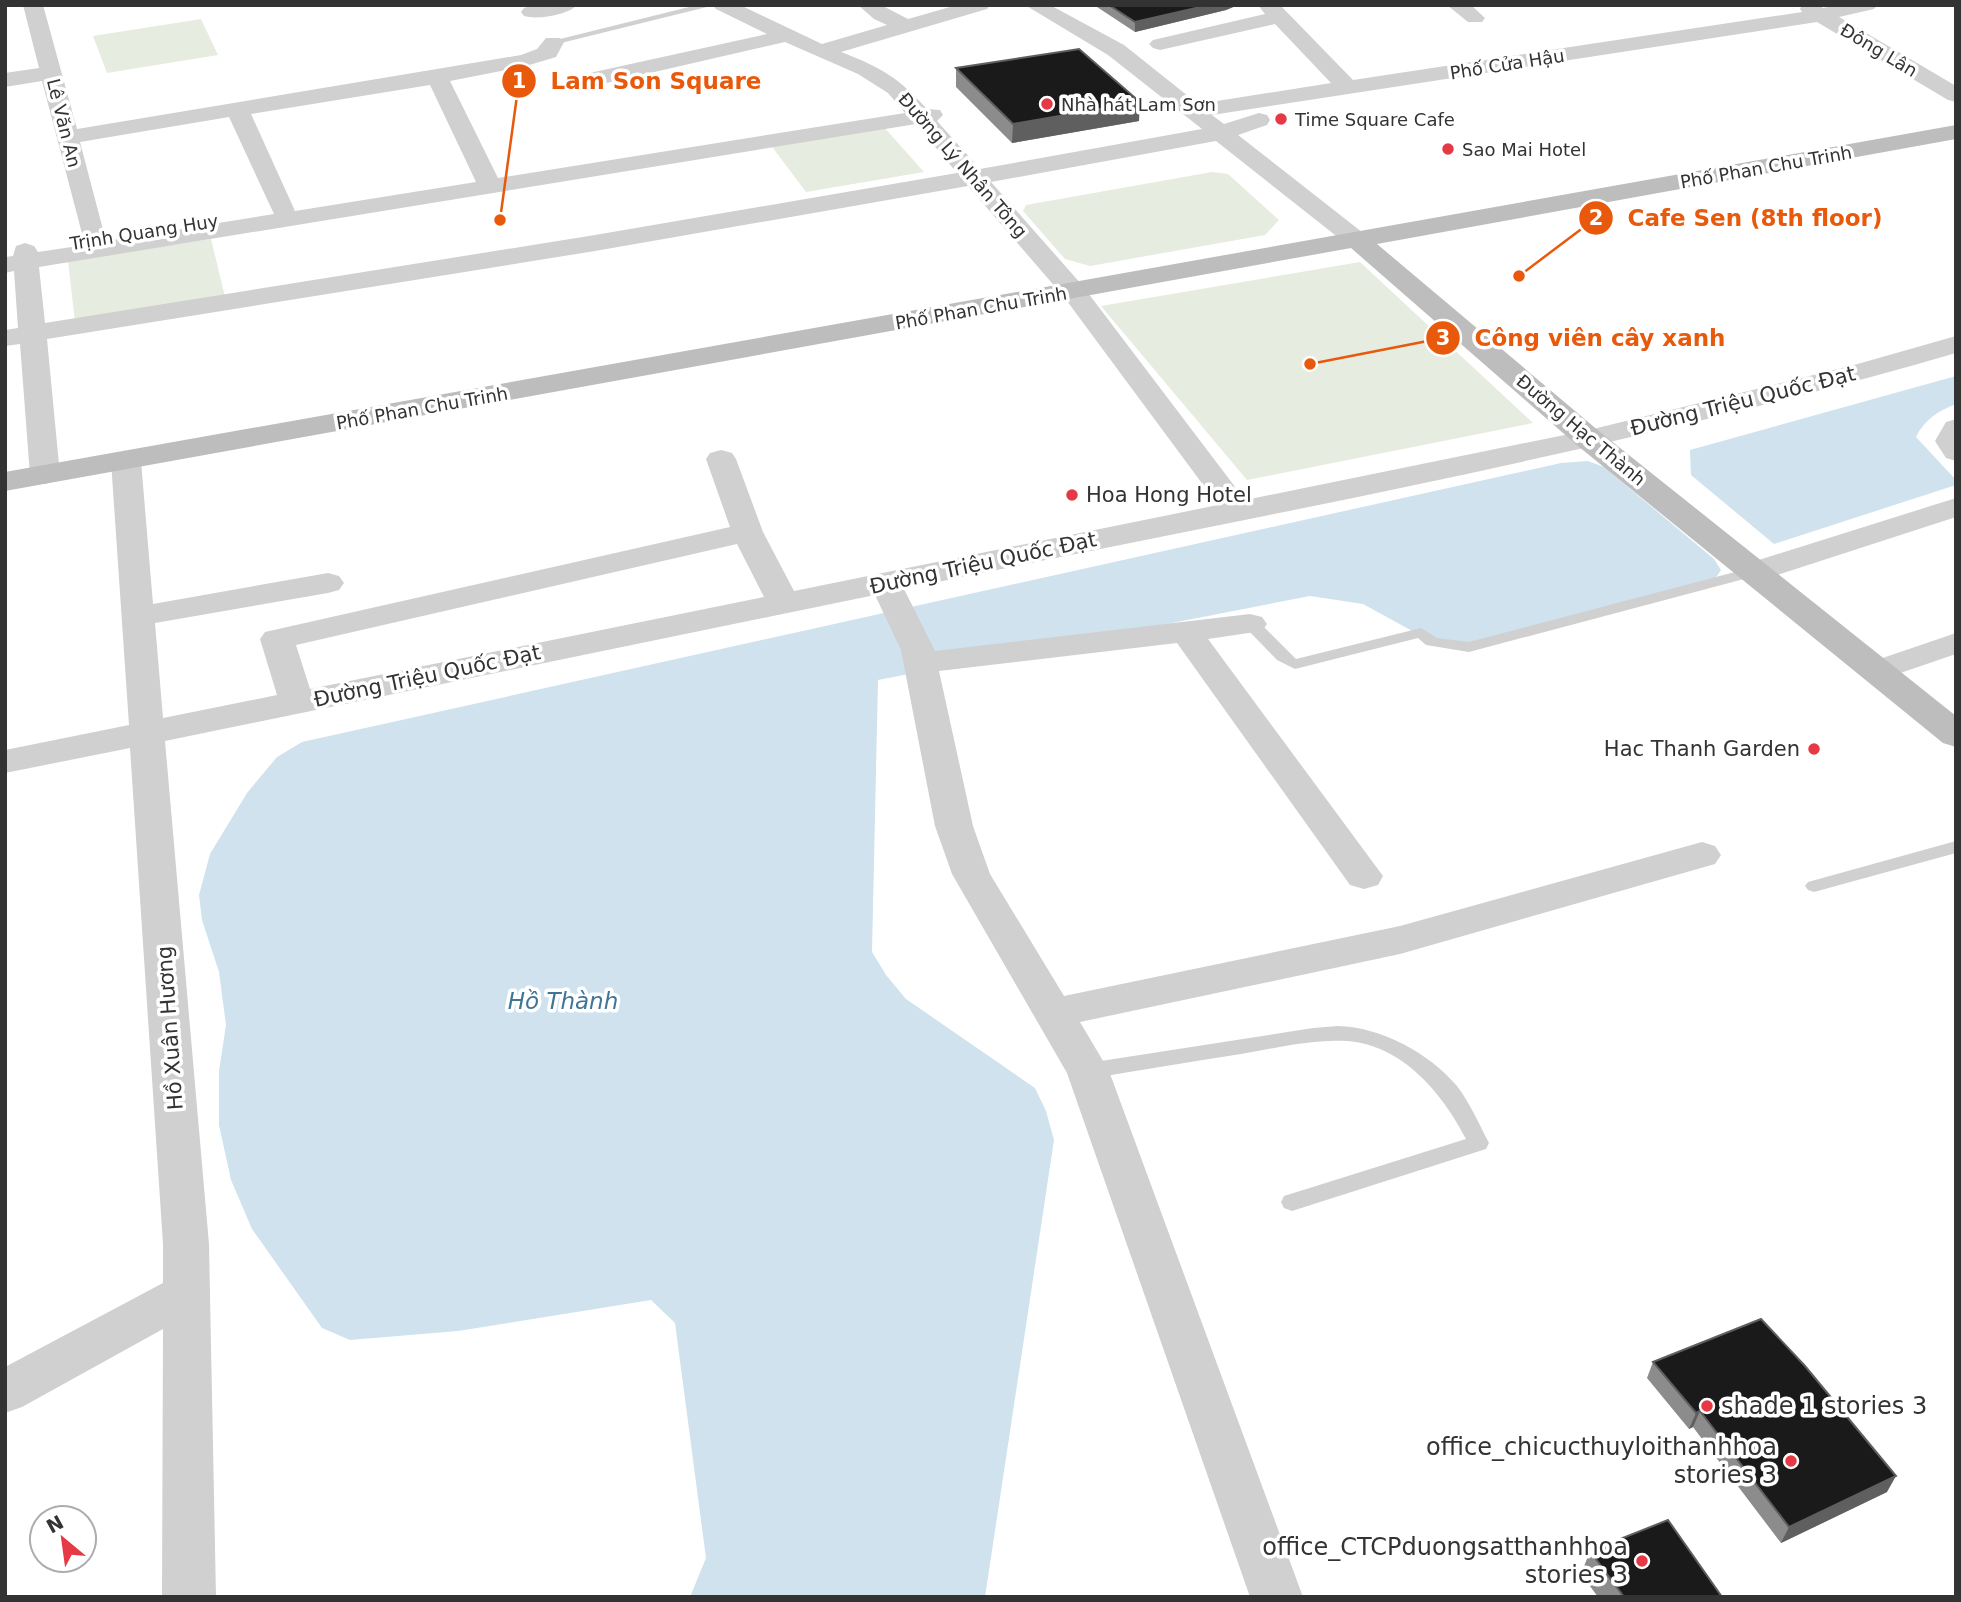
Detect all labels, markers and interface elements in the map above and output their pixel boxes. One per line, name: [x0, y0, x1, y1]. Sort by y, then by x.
street label: Đông Lân: [1837, 19, 1921, 81]
street label: Phố Cửa Hậu: [1448, 45, 1566, 83]
callout: Lam Son Square: [501, 59, 775, 103]
text: Lam Son Square: [551, 68, 761, 94]
text: 1: [512, 69, 526, 93]
street label: Lê Văn An: [43, 76, 85, 170]
street label: Đường Lý Nhân Tông: [894, 88, 1032, 242]
place label: Nhà hát Lam Sơn: [1061, 94, 1216, 115]
marker: Nhà hát Lam Sơn: [1039, 96, 1055, 112]
place label: Time Square Cafe: [1294, 109, 1455, 130]
marker: Time Square Cafe: [1273, 111, 1289, 127]
place label: Sao Mai Hotel: [1462, 139, 1586, 160]
marker: Sao Mai Hotel: [1440, 141, 1456, 157]
street label: Phố Phan Chu Trinh: [1678, 142, 1854, 192]
callout: Cafe Sen (8th floor): [1579, 196, 1897, 240]
text: Cafe Sen (8th floor): [1628, 205, 1882, 231]
text: 2: [1589, 206, 1603, 230]
street label: Trịnh Quang Huy: [67, 210, 220, 254]
street label: Phố Phan Chu Trinh: [893, 283, 1069, 333]
callout: Công viên cây xanh: [1426, 316, 1740, 360]
text: Công viên cây xanh: [1475, 325, 1725, 351]
text: 3: [1436, 326, 1450, 350]
street label: Đường Triệu Quốc Đạt: [1628, 361, 1858, 441]
street label: Đường Hạc Thành: [1512, 370, 1650, 490]
street label: Phố Phan Chu Trinh: [334, 383, 510, 433]
place label: Hoa Hong Hotel: [1086, 483, 1252, 507]
marker: Hoa Hong Hotel: [1064, 487, 1080, 503]
street label: Đường Triệu Quốc Đạt: [867, 527, 1099, 599]
street label: Đường Triệu Quốc Đạt: [311, 640, 543, 712]
place label: Hac Thanh Garden: [1604, 737, 1800, 761]
marker: Hac Thanh Garden: [1806, 741, 1822, 757]
street label: Hồ Xuân Hương: [152, 945, 188, 1111]
water label: Hồ Thành: [508, 988, 618, 1014]
place label: shade 1 stories 3: [1721, 1392, 1927, 1420]
marker: shade 1 stories 3: [1699, 1398, 1715, 1414]
place label: office_chicucthuyloithanhhoa stories 3: [1426, 1433, 1777, 1489]
marker: office_chicucthuyloithanhhoa stories 3: [1783, 1453, 1799, 1469]
north arrow: [28, 1504, 98, 1574]
text: N: [42, 1511, 67, 1538]
place label: office_CTCPduongsatthanhhoa stories 3: [1262, 1533, 1628, 1589]
marker: office_CTCPduongsatthanhhoa stories 3: [1634, 1553, 1650, 1569]

